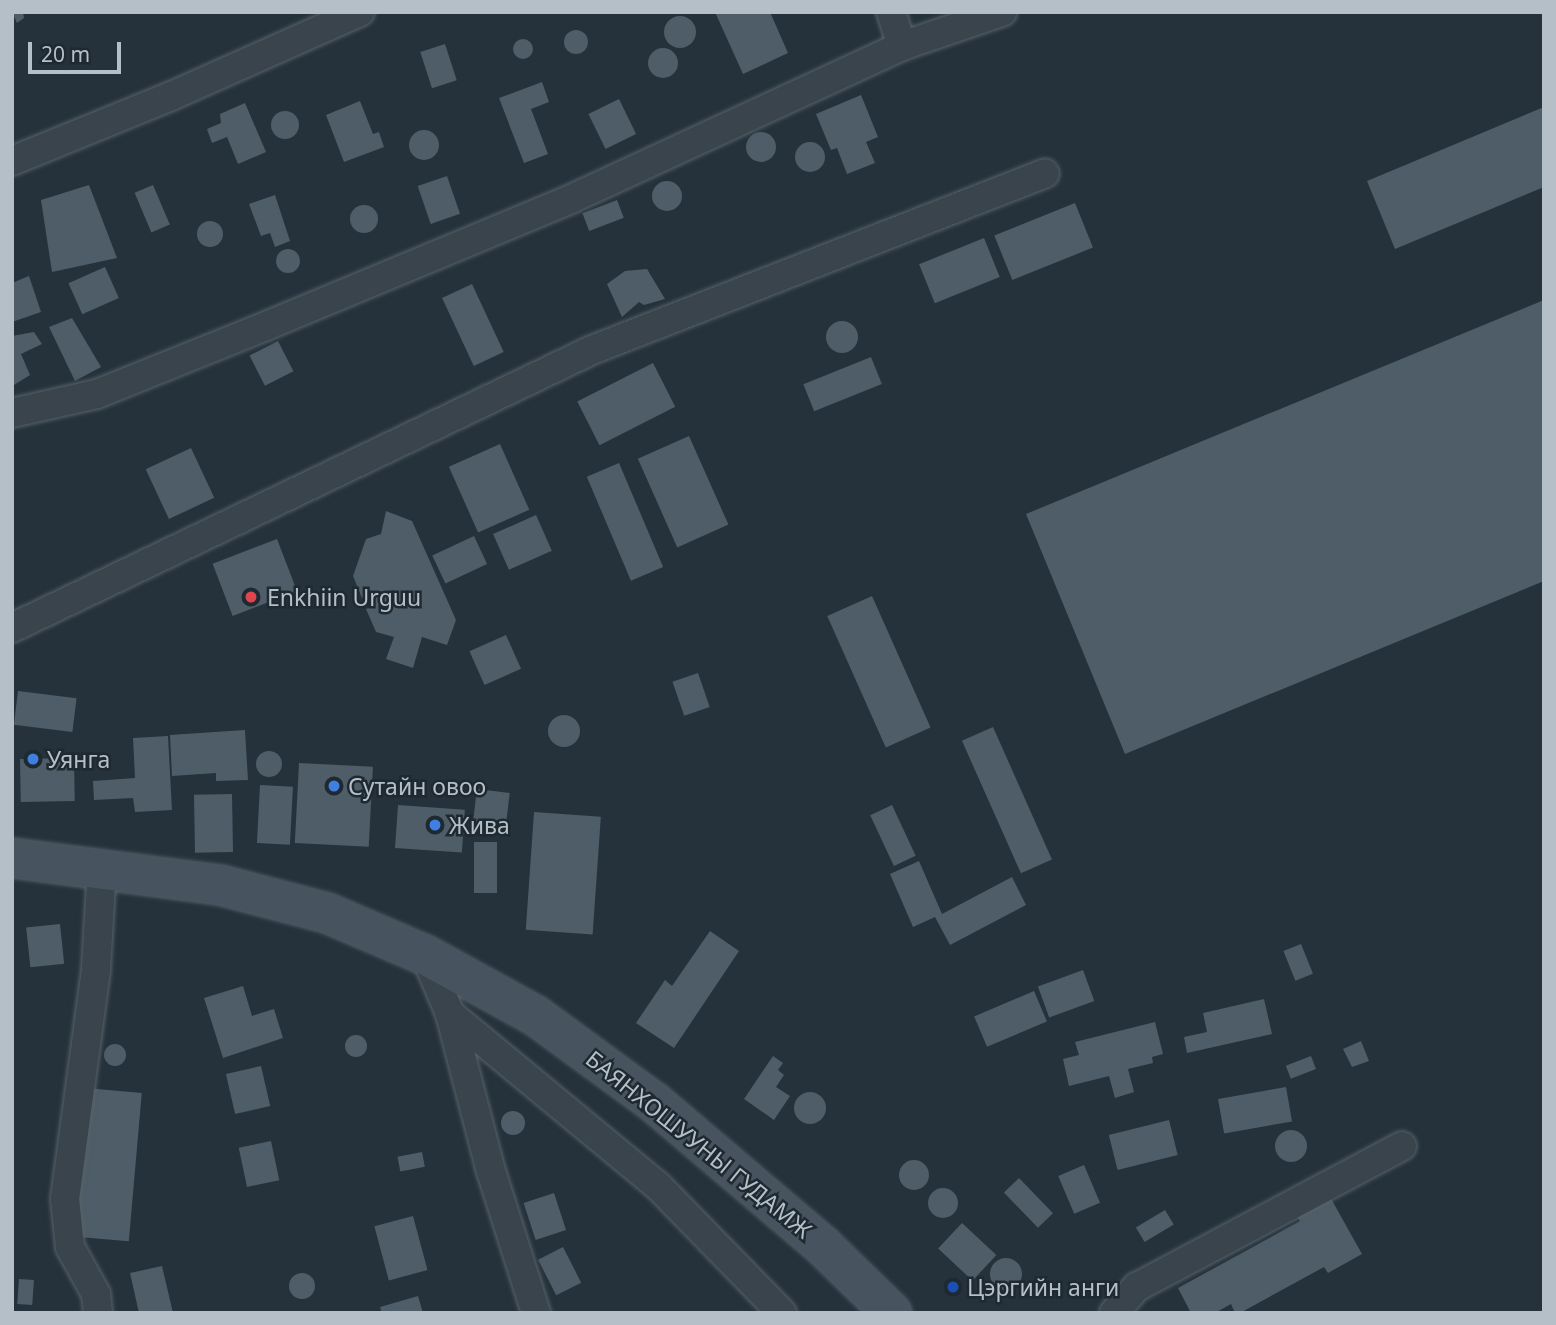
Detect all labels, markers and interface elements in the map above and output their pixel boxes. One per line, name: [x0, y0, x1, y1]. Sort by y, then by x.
scale bar: [32, 28, 124, 72]
text: 20 m: [41, 40, 90, 68]
place label: Enkhiin Urguu: [267, 583, 421, 611]
marker: Enkhiin Urguu: [241, 587, 261, 607]
place label: Уянга: [47, 745, 110, 773]
marker: Уянга: [25, 751, 41, 767]
place label: Сутайн овоо: [348, 772, 486, 800]
marker: Сутайн овоо: [326, 778, 342, 794]
place label: Жива: [449, 811, 510, 839]
marker: Жива: [427, 817, 443, 833]
street label: БАЯНХОШУУНЫ ГУДАМЖ: [581, 1044, 817, 1244]
place label: Цэргийн анги: [967, 1273, 1119, 1301]
marker: Цэргийн анги: [945, 1279, 961, 1295]

